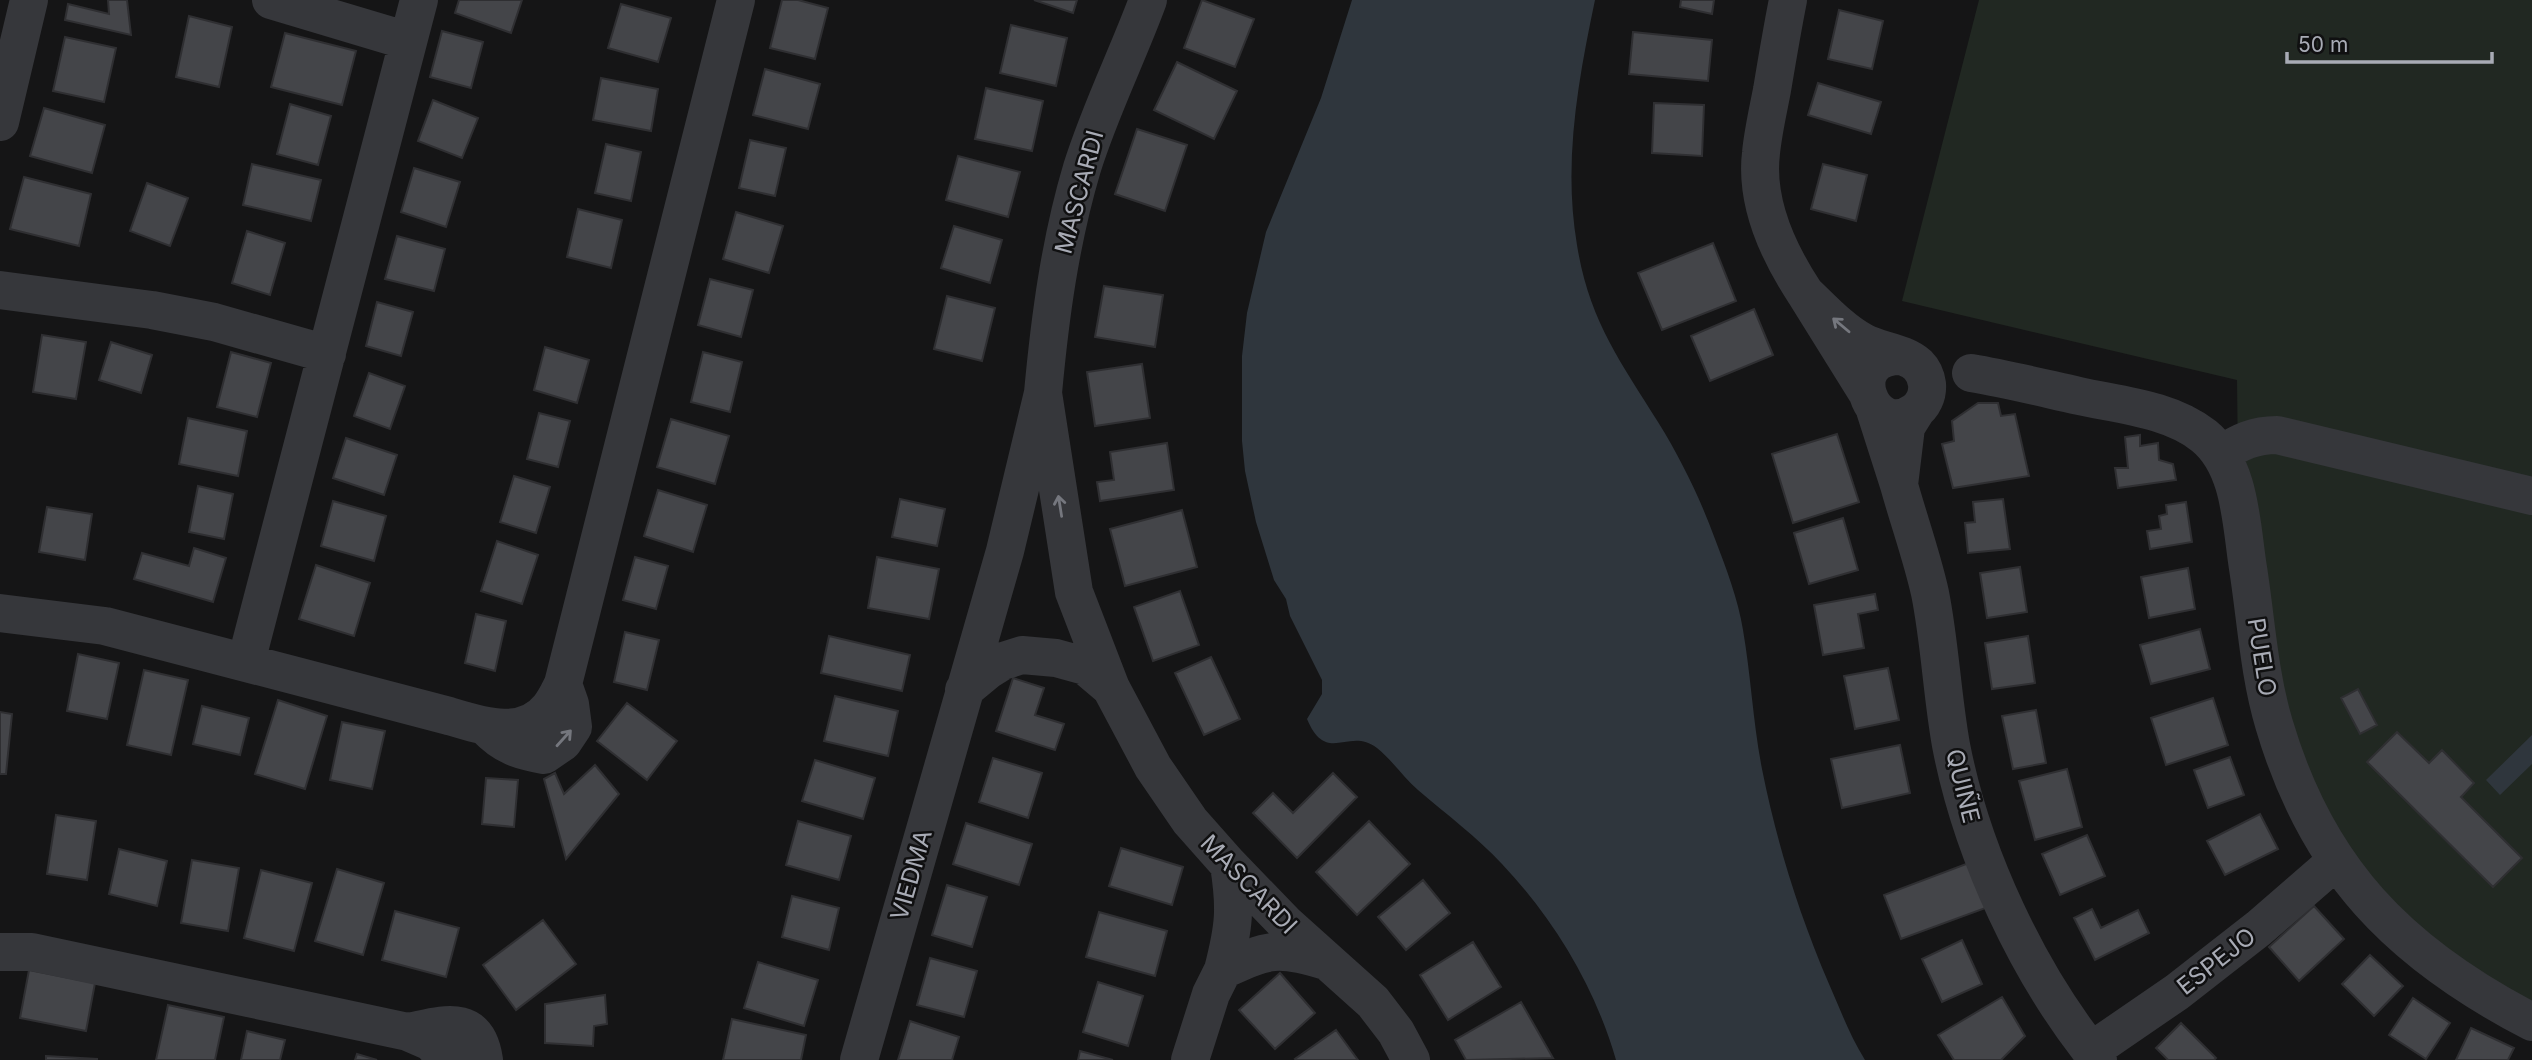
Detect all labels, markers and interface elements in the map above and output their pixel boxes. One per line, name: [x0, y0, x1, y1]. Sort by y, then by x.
scale bar: [2287, 21, 2492, 65]
text: 50 m: [2298, 32, 2348, 57]
street label: MASCARDI: [1049, 127, 1109, 257]
one-way arrow: [1832, 317, 1850, 333]
one-way arrow: [1054, 495, 1067, 517]
street label: PUELO: [2242, 616, 2282, 698]
one-way arrow: [556, 729, 572, 747]
street label: QUIÑE: [1940, 746, 1986, 826]
street label: VIEDMA: [884, 826, 938, 924]
street label: MASCARDI: [1195, 828, 1303, 940]
street label: ESPEJO: [2171, 921, 2261, 1001]

